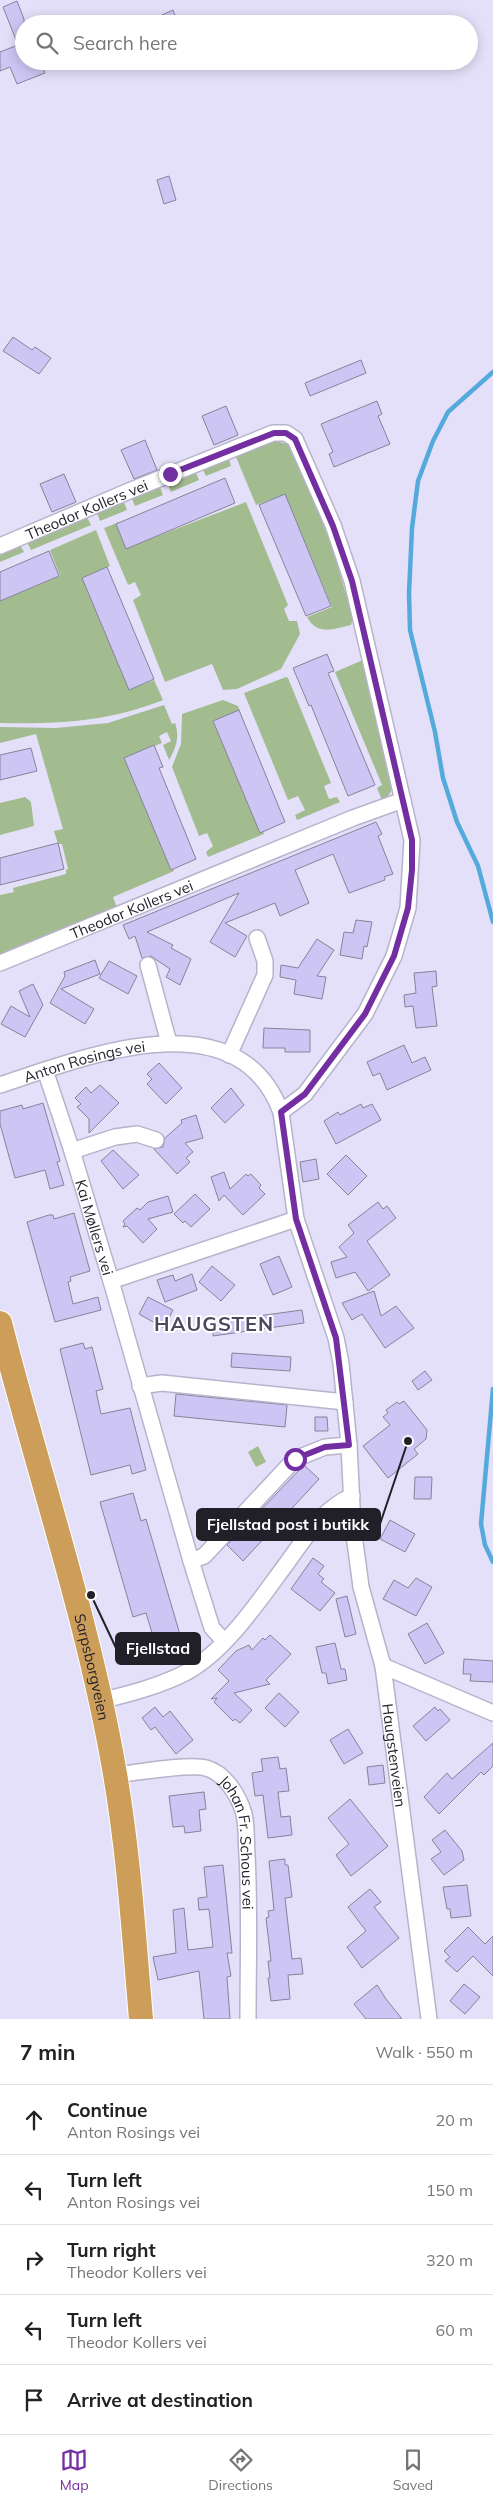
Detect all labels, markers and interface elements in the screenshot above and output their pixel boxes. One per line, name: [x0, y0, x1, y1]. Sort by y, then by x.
search box: [15, 15, 478, 70]
icon: search: [33, 29, 61, 57]
text: Search here: [73, 31, 177, 55]
route end: [159, 463, 182, 486]
street label: Theodor Kollers vei: [22, 475, 151, 544]
street label: Theodor Kollers vei: [67, 875, 196, 943]
street label: Anton Rosings vei: [21, 1036, 146, 1086]
street label: Kai Møllers vei: [72, 1177, 118, 1277]
district label: HAUGSTEN: [154, 1311, 274, 1336]
route start: [284, 1448, 307, 1471]
callout: Fjellstad post i butikk: [197, 1509, 380, 1540]
text: Fjellstad post i butikk: [207, 1514, 370, 1534]
street label: Sarpsborgveien: [71, 1611, 114, 1722]
callout: Fjellstad: [116, 1633, 200, 1664]
text: Fjellstad: [126, 1638, 190, 1658]
street label: Haugstenveien: [378, 1702, 411, 1808]
street label: Johan Fr. Schous vei: [216, 1771, 258, 1910]
text: 7 min: [20, 2039, 75, 2065]
text: Walk · 550 m: [375, 2042, 473, 2062]
text: Continue: [67, 2098, 147, 2122]
icon: ahead: [20, 2106, 48, 2134]
text: 20 m: [436, 2110, 473, 2130]
text: Anton Rosings vei: [67, 2122, 200, 2142]
text: Turn left: [67, 2168, 142, 2192]
icon: left: [20, 2176, 48, 2204]
text: 150 m: [426, 2180, 473, 2200]
text: Anton Rosings vei: [67, 2192, 200, 2212]
text: Turn right: [67, 2238, 156, 2262]
icon: right: [20, 2246, 48, 2274]
text: 320 m: [426, 2250, 473, 2270]
text: Theodor Kollers vei: [67, 2262, 207, 2282]
text: Turn left: [67, 2308, 142, 2332]
icon: left: [20, 2316, 48, 2344]
text: 60 m: [436, 2320, 473, 2340]
text: Theodor Kollers vei: [67, 2332, 207, 2352]
icon: arrive: [20, 2386, 48, 2414]
text: Arrive at destination: [67, 2388, 253, 2412]
tab: Map: [60, 2446, 89, 2494]
tab: Directions: [208, 2446, 273, 2494]
tab: Saved: [393, 2446, 433, 2494]

